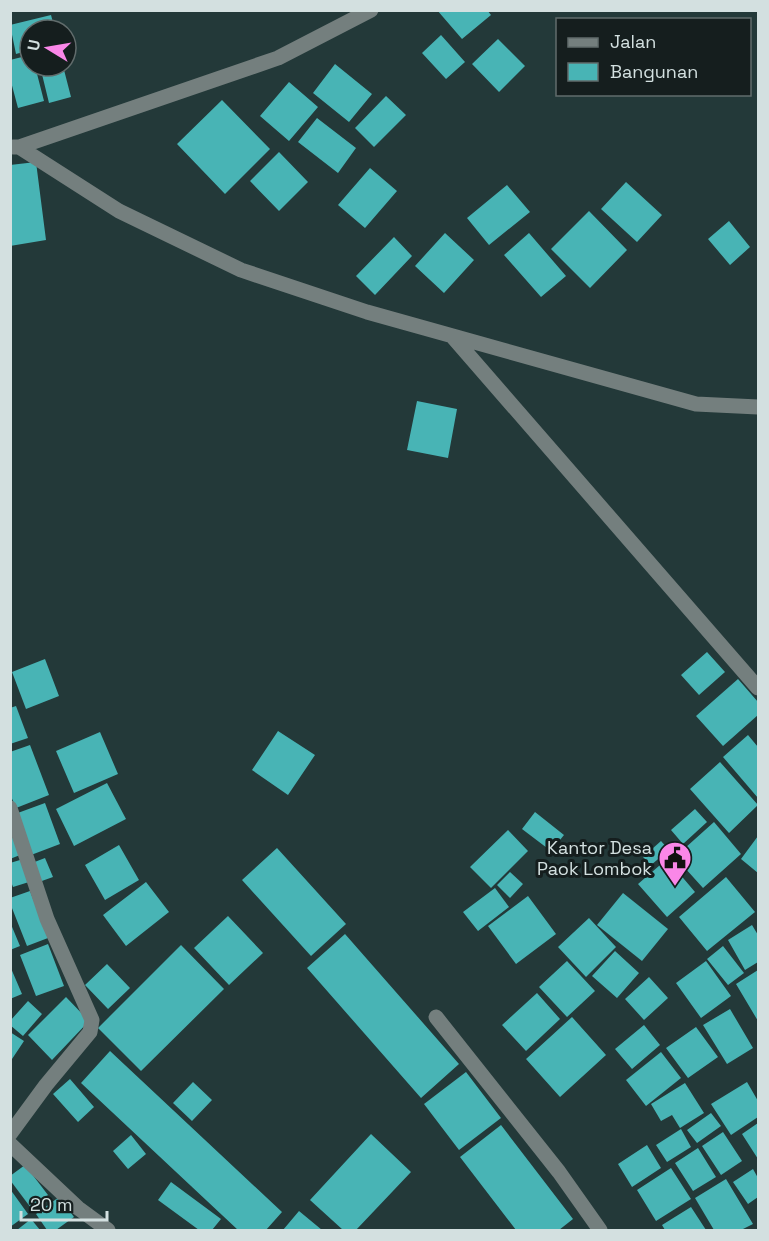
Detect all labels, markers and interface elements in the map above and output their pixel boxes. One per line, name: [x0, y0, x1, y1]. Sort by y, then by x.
north arrow: [18, 18, 78, 78]
legend: [556, 18, 751, 96]
text: Jalan: [610, 30, 656, 53]
text: U: [22, 38, 45, 53]
text: Bangunan: [610, 60, 698, 83]
place label: Kantor Desa Paok Lombok: [537, 836, 652, 880]
public building icon: Kantor Desa Paok Lombok: [657, 840, 693, 887]
scale bar: [21, 1184, 106, 1222]
text: 20 m: [30, 1193, 73, 1216]

